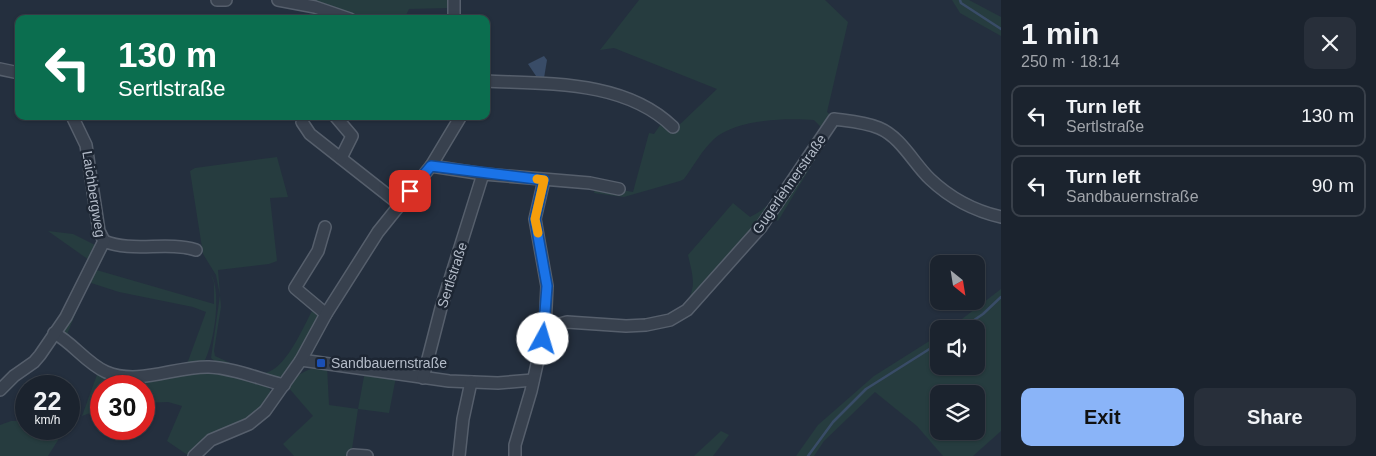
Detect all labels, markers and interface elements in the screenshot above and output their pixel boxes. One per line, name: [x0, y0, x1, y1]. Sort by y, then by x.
text: 1 min: [1021, 17, 1099, 50]
button: close: [1304, 17, 1356, 69]
icon: left: [35, 35, 100, 100]
text: 130 m: [118, 35, 217, 74]
text: 250 m · 18:14: [1021, 53, 1120, 70]
text: Sertlstraße: [118, 76, 226, 101]
text: Turn left: [1066, 96, 1141, 117]
icon: left: [1023, 102, 1051, 130]
text: 130 m: [1301, 105, 1354, 126]
text: Sertlstraße: [1066, 118, 1144, 135]
street label: Gugerlehnerstraße: [749, 131, 829, 237]
street label: Laichbergweg: [79, 150, 109, 238]
text: Turn left: [1066, 166, 1141, 187]
pin: [389, 170, 431, 212]
icon: left: [1023, 172, 1051, 200]
text: 90 m: [1312, 175, 1354, 196]
icon: arrive: [396, 177, 424, 205]
text: Sandbauernstraße: [1066, 188, 1199, 205]
street label: Sertlstraße: [434, 240, 470, 310]
north arrow: [930, 255, 985, 310]
map controls: [930, 255, 985, 440]
position arrow: [516, 312, 568, 364]
button: sound: [930, 320, 985, 375]
place label: Sandbauernstraße: [331, 355, 447, 371]
marker: Sandbauernstraße: [315, 357, 327, 369]
speed limit sign: 30: [90, 375, 155, 440]
button: layers: [930, 385, 985, 440]
text: 22: [34, 387, 61, 415]
button: Exit: [1021, 388, 1184, 446]
button: Share: [1194, 388, 1356, 446]
text: km/h: [34, 413, 61, 427]

